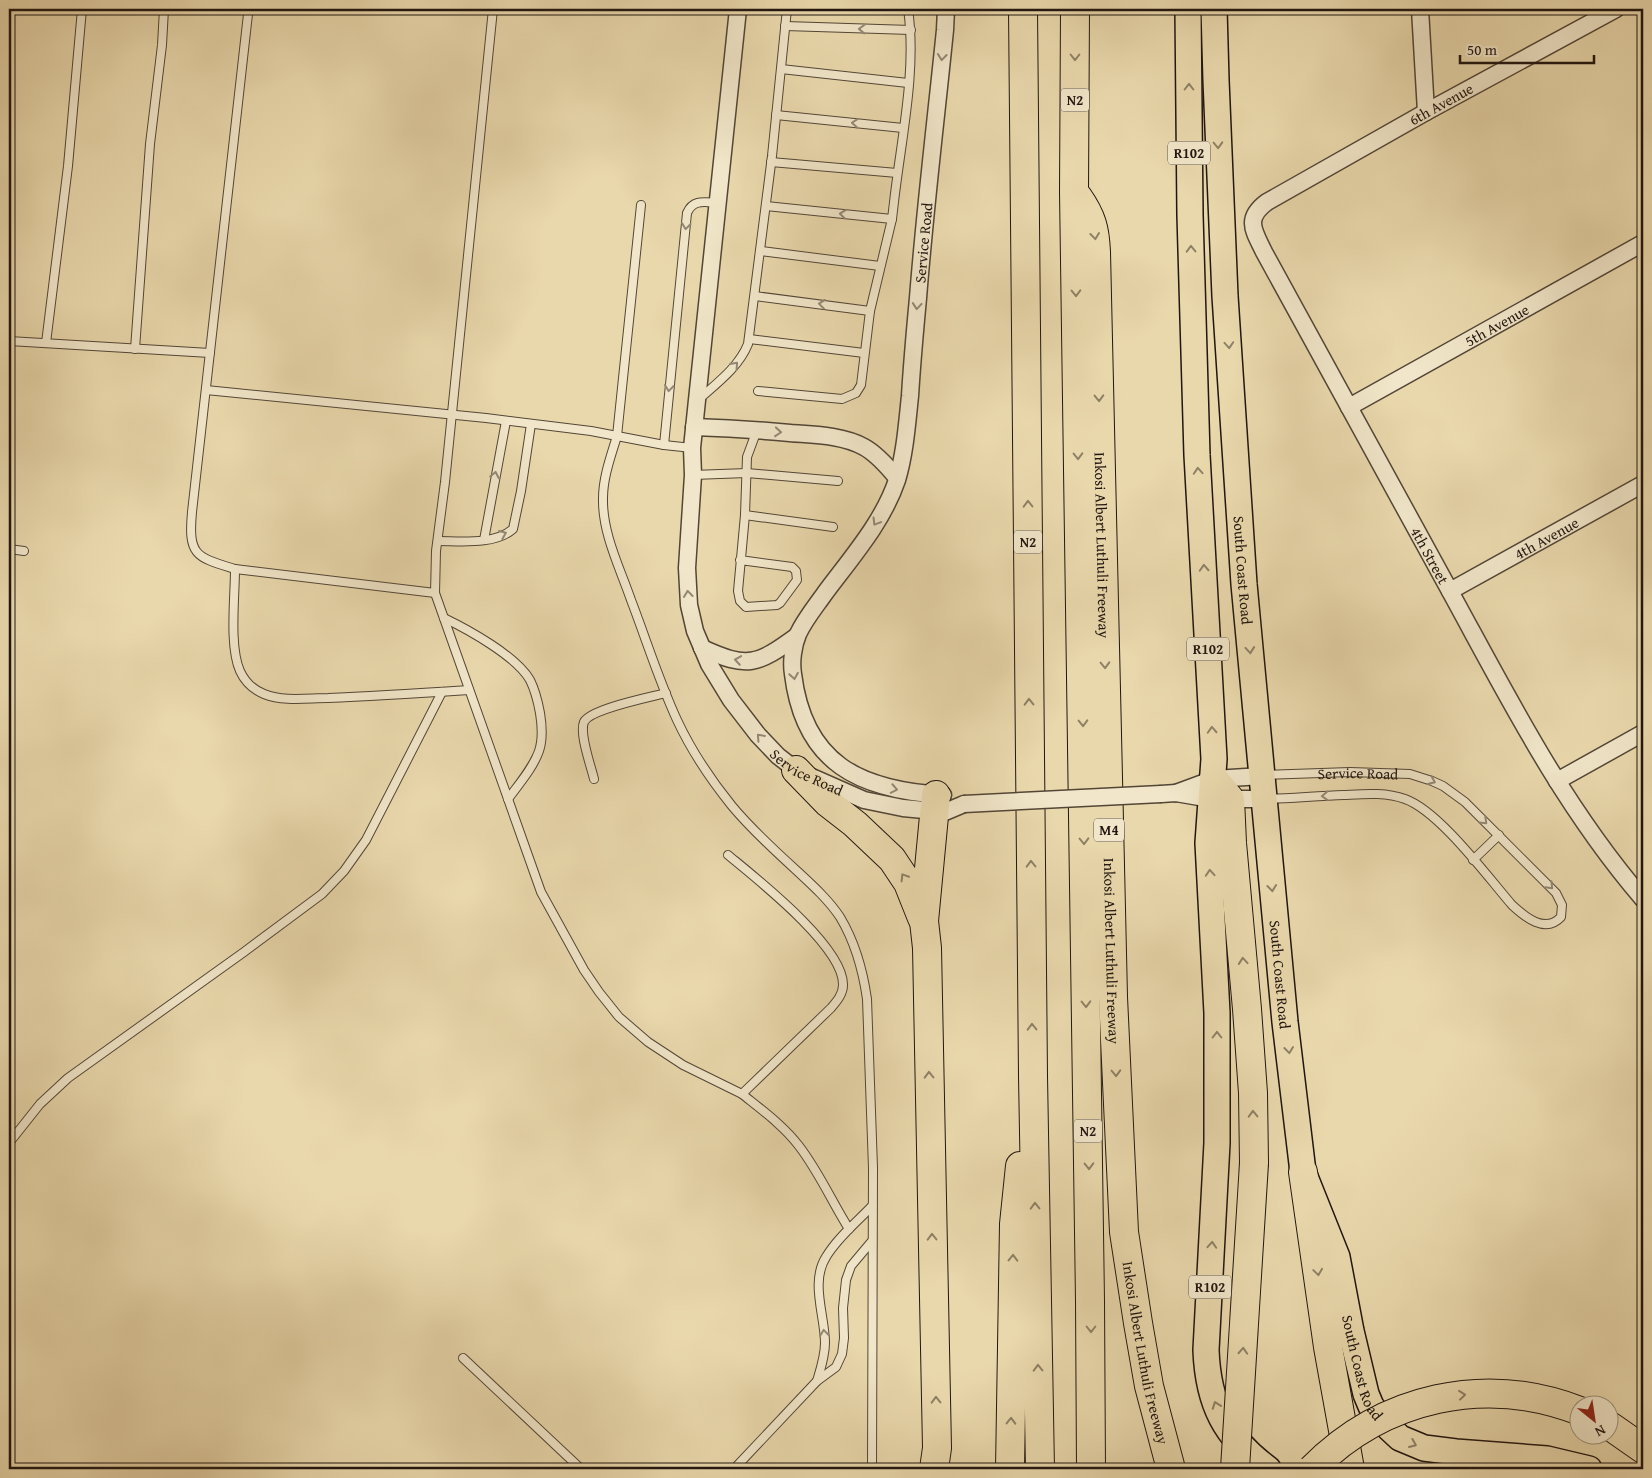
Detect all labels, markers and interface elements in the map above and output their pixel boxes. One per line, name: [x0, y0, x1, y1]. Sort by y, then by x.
one-way arrow: [858, 23, 866, 34]
scale bar: [1460, 32, 1593, 64]
text: 50 m: [1467, 39, 1498, 60]
one-way arrow: [937, 54, 948, 62]
one-way arrow: [1070, 54, 1080, 62]
street label: 6th Avenue: [1405, 78, 1477, 130]
one-way arrow: [1184, 82, 1194, 90]
road number: N2: [1061, 88, 1089, 112]
one-way arrow: [851, 118, 859, 129]
one-way arrow: [1213, 141, 1224, 149]
road number: R102: [1168, 142, 1210, 164]
street label: Service Road: [909, 202, 937, 284]
one-way arrow: [839, 209, 847, 220]
one-way arrow: [681, 222, 692, 230]
one-way arrow: [1089, 231, 1099, 240]
one-way arrow: [1186, 245, 1196, 252]
one-way arrow: [1071, 290, 1081, 298]
street label: 5th Avenue: [1461, 298, 1532, 351]
one-way arrow: [818, 300, 826, 310]
one-way arrow: [912, 302, 923, 310]
one-way arrow: [1223, 341, 1234, 349]
one-way arrow: [729, 362, 738, 371]
one-way arrow: [664, 384, 675, 392]
one-way arrow: [1094, 394, 1104, 402]
one-way arrow: [774, 426, 782, 437]
one-way arrow: [1073, 452, 1083, 460]
street label: Inkosi Albert Luthuli Freeway: [1090, 452, 1115, 639]
one-way arrow: [1192, 467, 1203, 475]
one-way arrow: [489, 470, 500, 479]
one-way arrow: [1022, 500, 1033, 508]
street label: 4th Avenue: [1510, 511, 1582, 564]
street label: South Coast Road: [1229, 515, 1258, 625]
one-way arrow: [872, 516, 882, 525]
street label: 4th Street: [1406, 523, 1455, 588]
one-way arrow: [498, 530, 507, 540]
road number: N2: [1014, 530, 1042, 554]
one-way arrow: [1198, 563, 1209, 571]
one-way arrow: [683, 590, 694, 598]
road number: R102: [1187, 638, 1229, 661]
one-way arrow: [1245, 646, 1256, 654]
one-way arrow: [734, 655, 742, 666]
one-way arrow: [1100, 662, 1111, 670]
one-way arrow: [788, 673, 799, 681]
one-way arrow: [1024, 698, 1034, 706]
one-way arrow: [1077, 720, 1088, 728]
one-way arrow: [1207, 726, 1218, 734]
one-way arrow: [757, 733, 766, 742]
street label: Service Road: [766, 744, 847, 800]
street label: Service Road: [1317, 762, 1399, 784]
one-way arrow: [1427, 775, 1435, 785]
one-way arrow: [889, 783, 898, 794]
one-way arrow: [1321, 790, 1329, 801]
one-way arrow: [1478, 815, 1487, 824]
road number: M4: [1094, 818, 1124, 842]
one-way arrow: [1079, 838, 1089, 846]
street label: Inkosi Albert Luthuli Freeway: [1099, 858, 1126, 1045]
one-way arrow: [1026, 860, 1036, 868]
one-way arrow: [1205, 868, 1216, 876]
one-way arrow: [901, 873, 910, 883]
one-way arrow: [1544, 880, 1553, 889]
one-way arrow: [1266, 885, 1277, 893]
street label: South Coast Road: [1265, 919, 1296, 1030]
one-way arrow: [1237, 957, 1248, 965]
one-way arrow: [1081, 1000, 1092, 1008]
one-way arrow: [1027, 1023, 1037, 1030]
one-way arrow: [1212, 1031, 1222, 1038]
one-way arrow: [1283, 1046, 1294, 1054]
one-way arrow: [1110, 1069, 1121, 1077]
one-way arrow: [924, 1071, 934, 1078]
one-way arrow: [1248, 1110, 1258, 1118]
road number: N2: [1074, 1120, 1102, 1142]
one-way arrow: [1084, 1163, 1094, 1171]
one-way arrow: [1030, 1201, 1040, 1209]
one-way arrow: [927, 1233, 937, 1240]
one-way arrow: [1207, 1240, 1218, 1248]
one-way arrow: [1008, 1254, 1018, 1262]
street label: Inkosi Albert Luthuli Freeway: [1118, 1260, 1175, 1447]
one-way arrow: [1312, 1269, 1323, 1277]
road number: R102: [1189, 1275, 1231, 1298]
street label: South Coast Road: [1338, 1313, 1389, 1424]
one-way arrow: [1086, 1326, 1096, 1333]
one-way arrow: [819, 1329, 830, 1337]
one-way arrow: [1238, 1347, 1249, 1355]
one-way arrow: [1033, 1364, 1043, 1372]
one-way arrow: [1458, 1390, 1466, 1401]
one-way arrow: [930, 1395, 941, 1403]
north arrow: [1570, 1396, 1620, 1446]
one-way arrow: [1212, 1402, 1222, 1410]
one-way arrow: [1006, 1416, 1016, 1424]
text: N: [1591, 1420, 1610, 1443]
one-way arrow: [1408, 1438, 1417, 1449]

